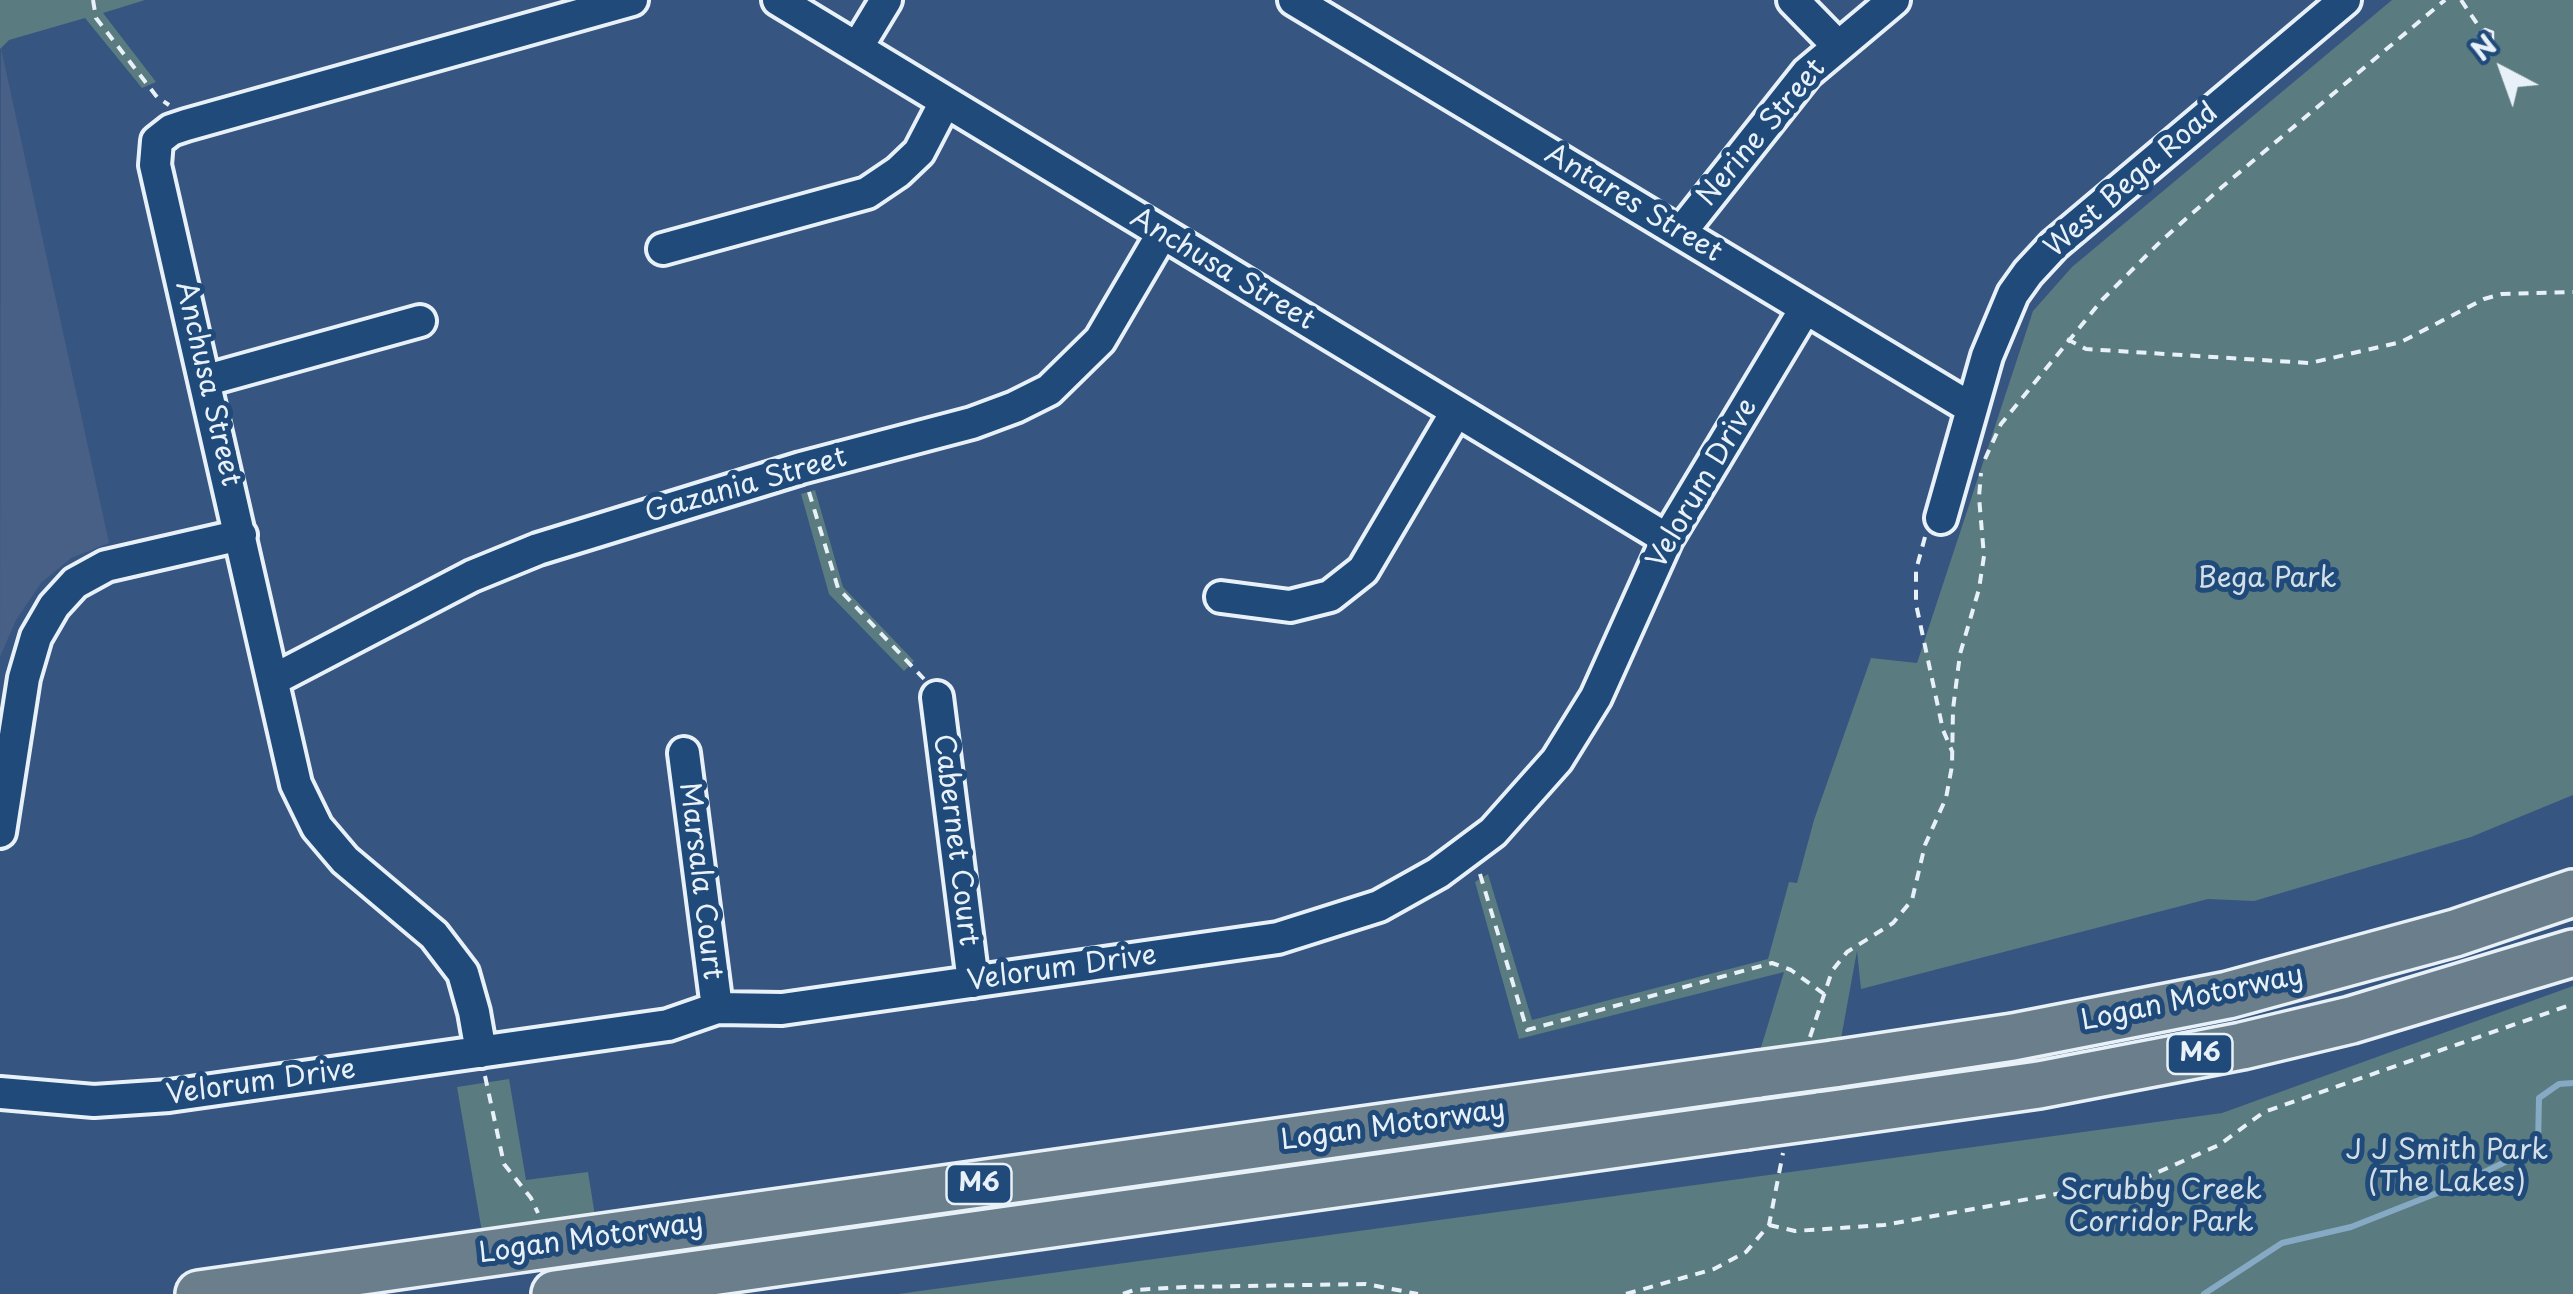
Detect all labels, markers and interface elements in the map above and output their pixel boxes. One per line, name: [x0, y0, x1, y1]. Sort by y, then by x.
north arrow: [2453, 20, 2553, 120]
text: N: [2461, 23, 2505, 70]
street label: Nerine Street: [1691, 53, 1833, 213]
street label: West Bega Road: [2038, 97, 2226, 265]
street label: Antares Street: [1538, 138, 1728, 270]
street label: Anchusa Street: [1124, 202, 1320, 338]
street label: Anchusa Street: [167, 278, 247, 490]
street label: Velorum Drive: [1641, 393, 1765, 575]
street label: Gazania Street: [641, 441, 851, 531]
park label: Bega Park: [2198, 562, 2336, 596]
street label: Cabernet Court: [925, 732, 985, 948]
street label: Marsala Court: [671, 780, 729, 982]
street label: Velorum Drive: [965, 939, 1159, 999]
street label: Logan Motorway: [2078, 959, 2306, 1039]
road number: M6: [2168, 1034, 2232, 1074]
street label: Velorum Drive: [164, 1053, 358, 1113]
street label: Logan Motorway: [1279, 1094, 1507, 1158]
park label: J J Smith Park (The Lakes): [2346, 1134, 2548, 1200]
road number: M6: [946, 1164, 1012, 1204]
park label: Scrubby Creek Corridor Park: [2060, 1174, 2262, 1240]
street label: Logan Motorway: [477, 1207, 705, 1271]

